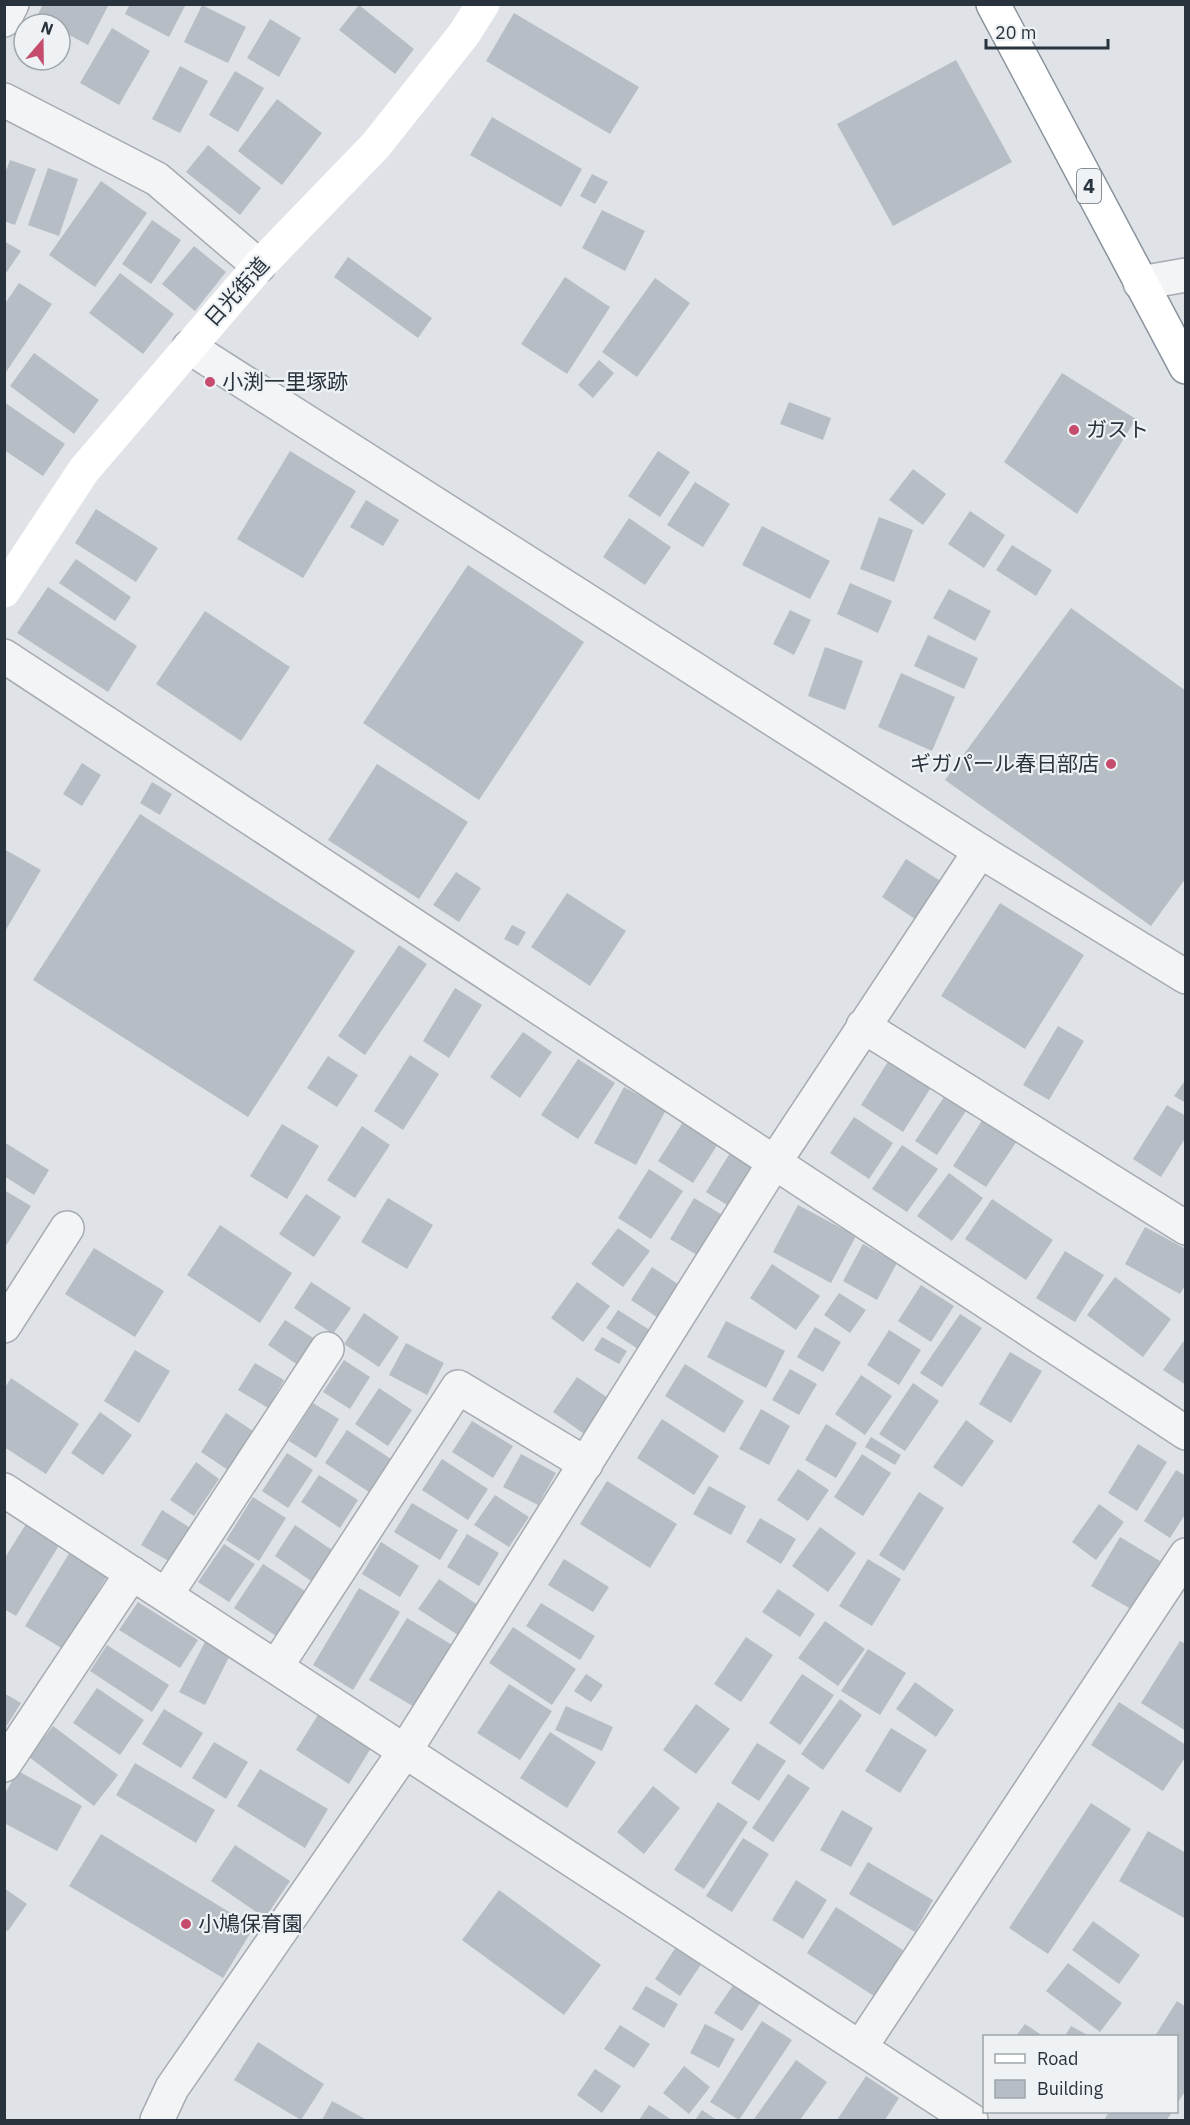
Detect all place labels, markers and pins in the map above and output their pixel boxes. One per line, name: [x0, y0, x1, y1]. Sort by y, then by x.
place label: 小渕一里塚跡: [222, 367, 348, 395]
marker: 小渕一里塚跡: [203, 375, 217, 389]
place label: ガスト: [1086, 415, 1149, 443]
marker: ガスト: [1067, 423, 1081, 437]
place label: ギガパール春日部店: [910, 749, 1099, 777]
marker: ギガパール春日部店: [1104, 757, 1118, 771]
place label: 小鳩保育園: [198, 1909, 303, 1937]
marker: 小鳩保育園: [179, 1917, 193, 1931]

